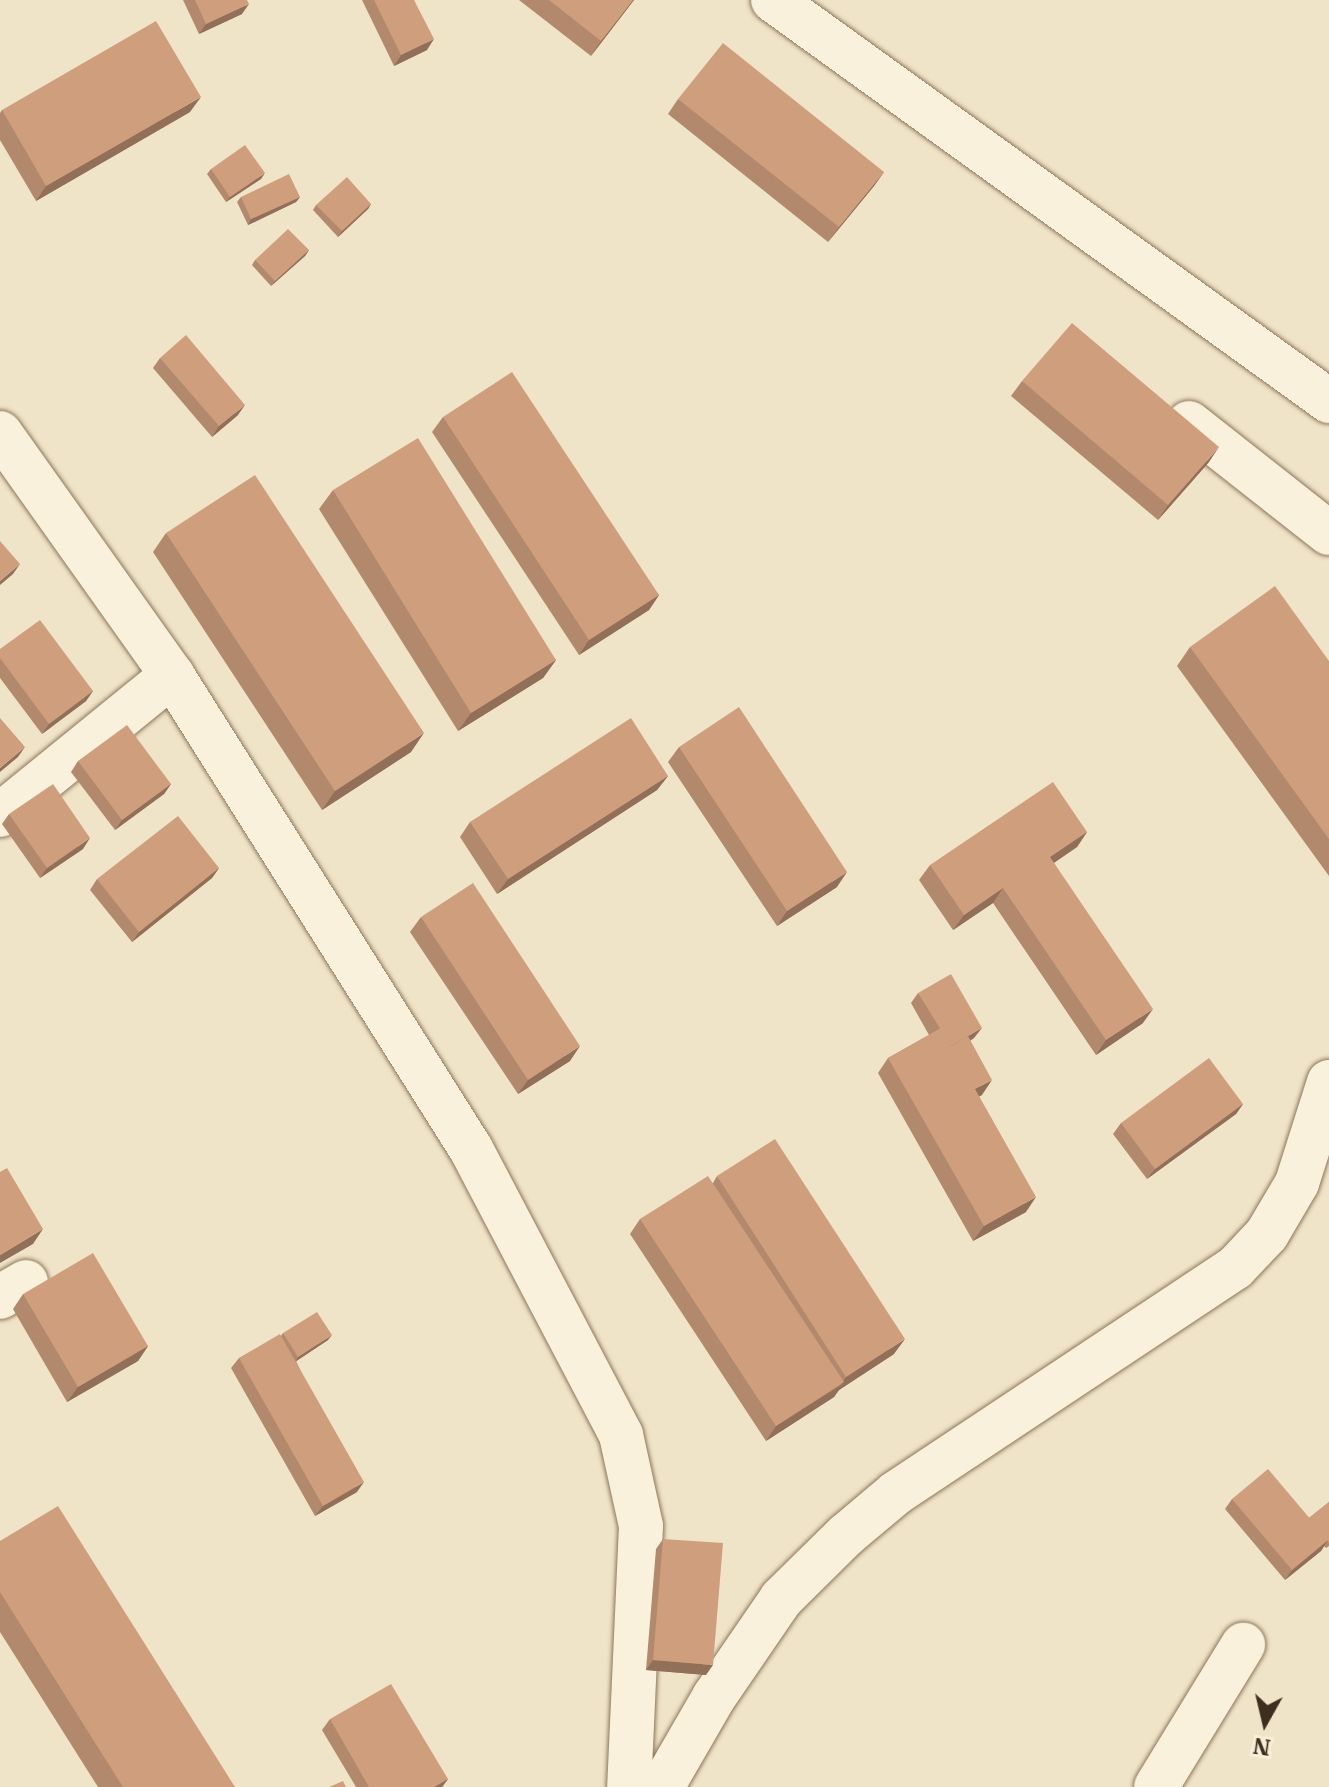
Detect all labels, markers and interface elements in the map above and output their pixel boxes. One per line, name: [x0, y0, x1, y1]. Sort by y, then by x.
north arrow: [1225, 1683, 1305, 1763]
text: N: [1251, 1732, 1272, 1763]

